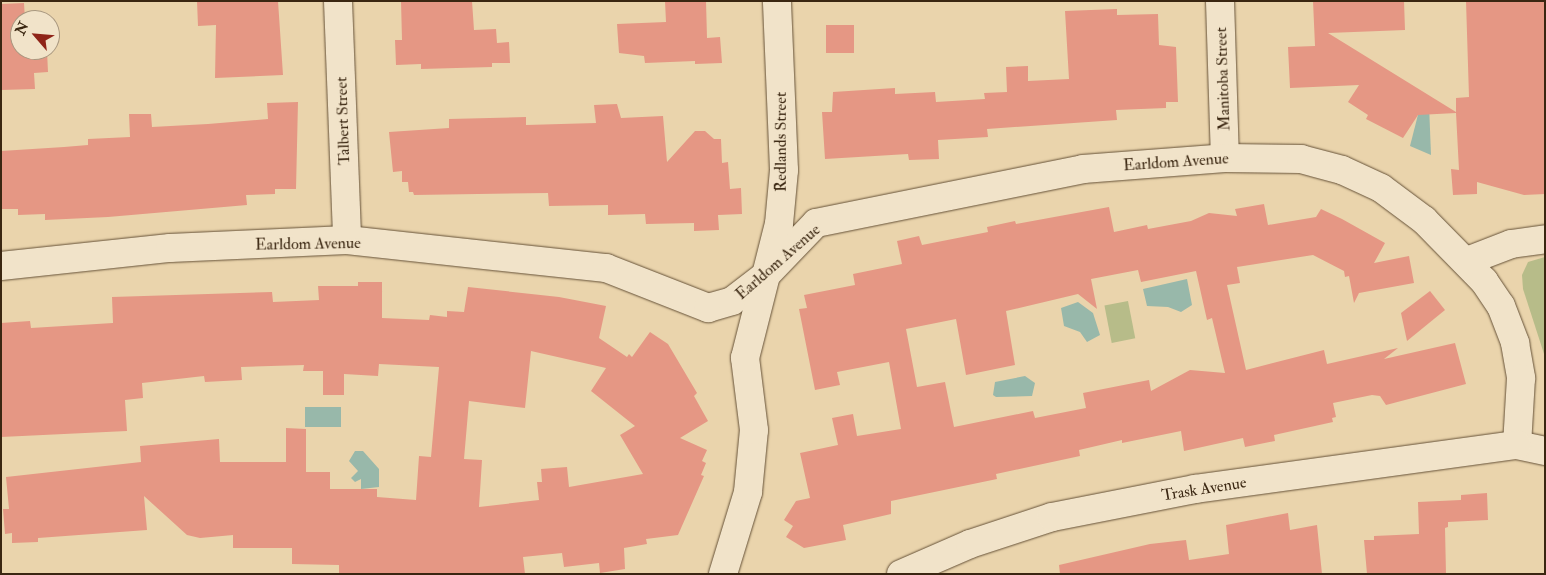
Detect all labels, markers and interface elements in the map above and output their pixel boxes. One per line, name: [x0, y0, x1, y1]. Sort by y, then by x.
north arrow: [10, 10, 60, 60]
text: N: [12, 19, 32, 38]
street label: Manitoba Street: [1212, 27, 1234, 131]
street label: Talbert Street: [332, 77, 354, 165]
street label: Redlands Street: [771, 92, 791, 192]
street label: Earldom Avenue: [1123, 149, 1229, 175]
street label: Earldom Avenue: [732, 220, 824, 304]
street label: Earldom Avenue: [255, 233, 361, 255]
street label: Trask Avenue: [1160, 473, 1248, 505]

